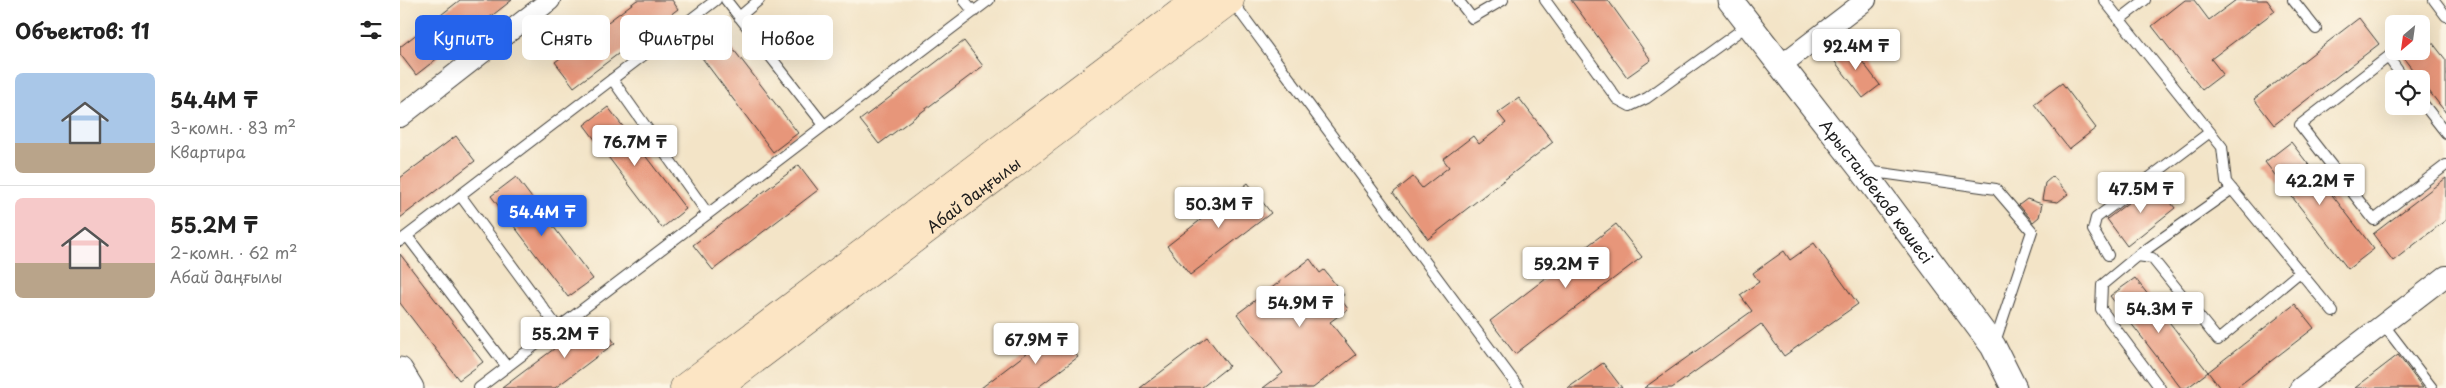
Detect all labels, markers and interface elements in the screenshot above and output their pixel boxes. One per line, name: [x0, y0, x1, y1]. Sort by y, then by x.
text: Объектов: 11: [15, 14, 150, 46]
chip: Купить: [415, 15, 512, 60]
chip: Снять: [522, 15, 610, 60]
chip: Фильтры: [620, 15, 732, 60]
chip: Новое: [742, 15, 833, 60]
north arrow: [2385, 15, 2430, 60]
map controls: [2385, 15, 2430, 115]
icon: filters: [357, 16, 385, 44]
pin: 92.4M ₸: [1810, 28, 1902, 71]
text: 92.4M ₸: [1823, 33, 1889, 57]
button: locate: [2385, 70, 2430, 115]
text: 54.4M ₸: [170, 83, 258, 115]
icon: home: [55, 93, 115, 153]
street label: Арыстанбеков көшесі: [1815, 114, 1940, 268]
text: 3-комн. · 83 m²: [170, 115, 296, 139]
pin: 76.7M ₸: [589, 124, 681, 167]
text: 76.7M ₸: [603, 129, 667, 153]
text: Квартира: [170, 139, 245, 163]
street label: Абай даңғылы: [921, 151, 1025, 238]
pin: 42.2M ₸: [2274, 164, 2366, 206]
text: 42.2M ₸: [2286, 168, 2354, 192]
pin: 47.5M ₸: [2095, 172, 2187, 214]
text: 47.5M ₸: [2109, 176, 2173, 200]
pin: 50.3M ₸: [1173, 186, 1265, 229]
text: 50.3M ₸: [1186, 191, 1252, 215]
pin: 54.4M ₸: [496, 194, 588, 237]
text: 54.4M ₸: [509, 199, 575, 223]
text: 55.2M ₸: [170, 208, 258, 240]
icon: home: [55, 218, 115, 278]
text: 2-комн. · 62 m²: [170, 240, 297, 264]
pin: 59.2M ₸: [1520, 246, 1612, 289]
text: 59.2M ₸: [1533, 251, 1599, 275]
text: Абай даңғылы: [170, 264, 282, 288]
pin: 54.9M ₸: [1254, 286, 1346, 328]
text: 54.9M ₸: [1267, 290, 1333, 314]
pin: 54.3M ₸: [2113, 292, 2205, 334]
text: 54.3M ₸: [2126, 296, 2192, 320]
pin: 55.2M ₸: [519, 316, 611, 359]
text: 55.2M ₸: [532, 321, 598, 345]
pin: 67.9M ₸: [990, 322, 1082, 365]
text: 67.9M ₸: [1004, 327, 1068, 351]

